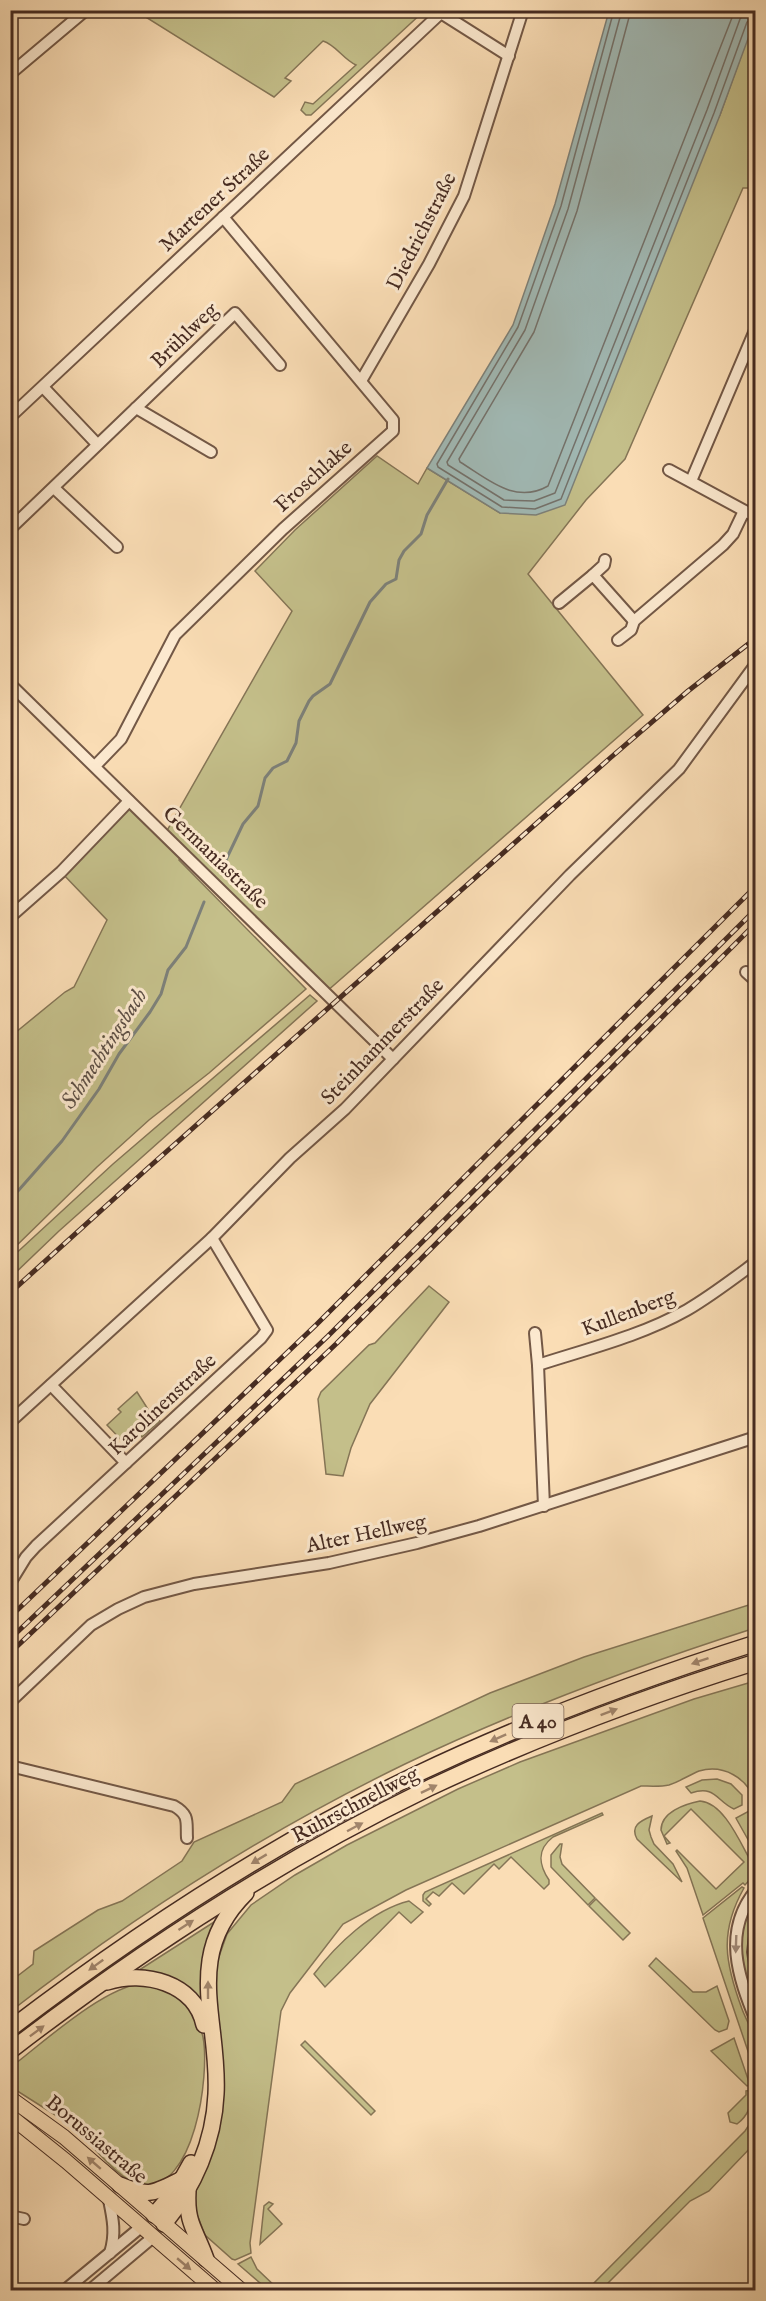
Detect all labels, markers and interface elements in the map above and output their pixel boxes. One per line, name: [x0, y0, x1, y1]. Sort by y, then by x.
street label: Martener Straße: [154, 142, 276, 258]
street label: Diedrichstraße: [381, 168, 464, 295]
street label: Brühlweg: [146, 297, 225, 375]
street label: Froschlake: [270, 435, 359, 519]
street label: Germaniastraße: [156, 801, 274, 916]
street label: Steinhammerstraße: [316, 973, 451, 1111]
water label: Schmechtingsbach: [55, 984, 154, 1115]
street label: Kullenberg: [578, 1283, 680, 1344]
street label: Karolinenstraße: [103, 1348, 223, 1462]
street label: Alter Hellweg: [303, 1508, 430, 1561]
one-way arrow: [691, 1656, 709, 1666]
road number: A 40: [512, 1704, 564, 1738]
one-way arrow: [600, 1707, 618, 1717]
one-way arrow: [489, 1733, 507, 1743]
street label: Ruhrschnellweg: [288, 1760, 424, 1850]
one-way arrow: [421, 1784, 438, 1793]
one-way arrow: [346, 1822, 363, 1831]
one-way arrow: [250, 1854, 267, 1864]
one-way arrow: [178, 1920, 194, 1931]
one-way arrow: [731, 1934, 740, 1953]
one-way arrow: [88, 1959, 103, 1971]
one-way arrow: [203, 1981, 213, 2000]
one-way arrow: [28, 2025, 44, 2037]
street label: Borussiastraße: [39, 2090, 153, 2191]
one-way arrow: [87, 2157, 102, 2170]
one-way arrow: [176, 2257, 192, 2270]

